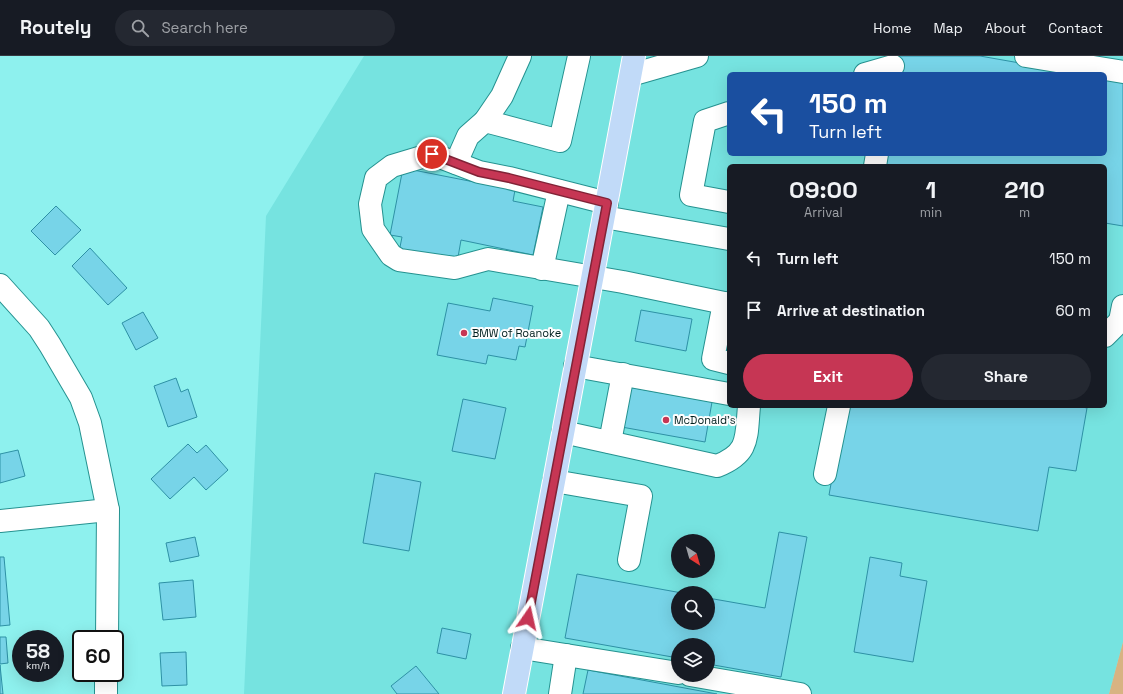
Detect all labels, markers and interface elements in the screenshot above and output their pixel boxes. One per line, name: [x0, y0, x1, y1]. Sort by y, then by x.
search box: [115, 10, 395, 46]
text: Routely: [20, 15, 91, 40]
icon: search: [129, 17, 151, 39]
text: Search here: [161, 18, 248, 37]
text: Home: [873, 19, 911, 37]
text: Map: [933, 19, 963, 37]
text: About: [985, 19, 1026, 37]
text: Contact: [1048, 19, 1103, 37]
text: 150 m: [809, 85, 888, 121]
icon: left: [743, 88, 795, 140]
text: Turn left: [809, 120, 882, 143]
pin: [415, 137, 449, 171]
icon: arrive: [421, 143, 443, 165]
text: 09:00: [789, 174, 858, 205]
text: 1: [926, 174, 936, 205]
text: 210: [1004, 174, 1045, 205]
text: Arrival: [804, 204, 843, 221]
text: min: [920, 204, 942, 221]
text: m: [1019, 204, 1030, 221]
icon: left: [743, 247, 765, 269]
text: Turn left: [777, 249, 839, 268]
text: 150 m: [1049, 249, 1091, 268]
icon: arrive: [743, 299, 765, 321]
text: Arrive at destination: [777, 301, 925, 320]
text: 60 m: [1055, 301, 1091, 320]
place label: BMW of Roanoke: [472, 326, 561, 340]
marker: BMW of Roanoke: [459, 328, 469, 338]
button: Exit: [743, 354, 913, 400]
button: Share: [921, 354, 1091, 400]
place label: McDonald's: [674, 413, 736, 427]
marker: McDonald's: [661, 415, 671, 425]
north arrow: [671, 534, 715, 578]
map controls: [671, 534, 715, 682]
button: search: [671, 586, 715, 630]
position arrow: [507, 597, 549, 639]
speed limit sign: 60: [72, 630, 124, 682]
text: 58: [26, 638, 50, 664]
button: layers: [671, 638, 715, 682]
text: km/h: [26, 659, 50, 672]

